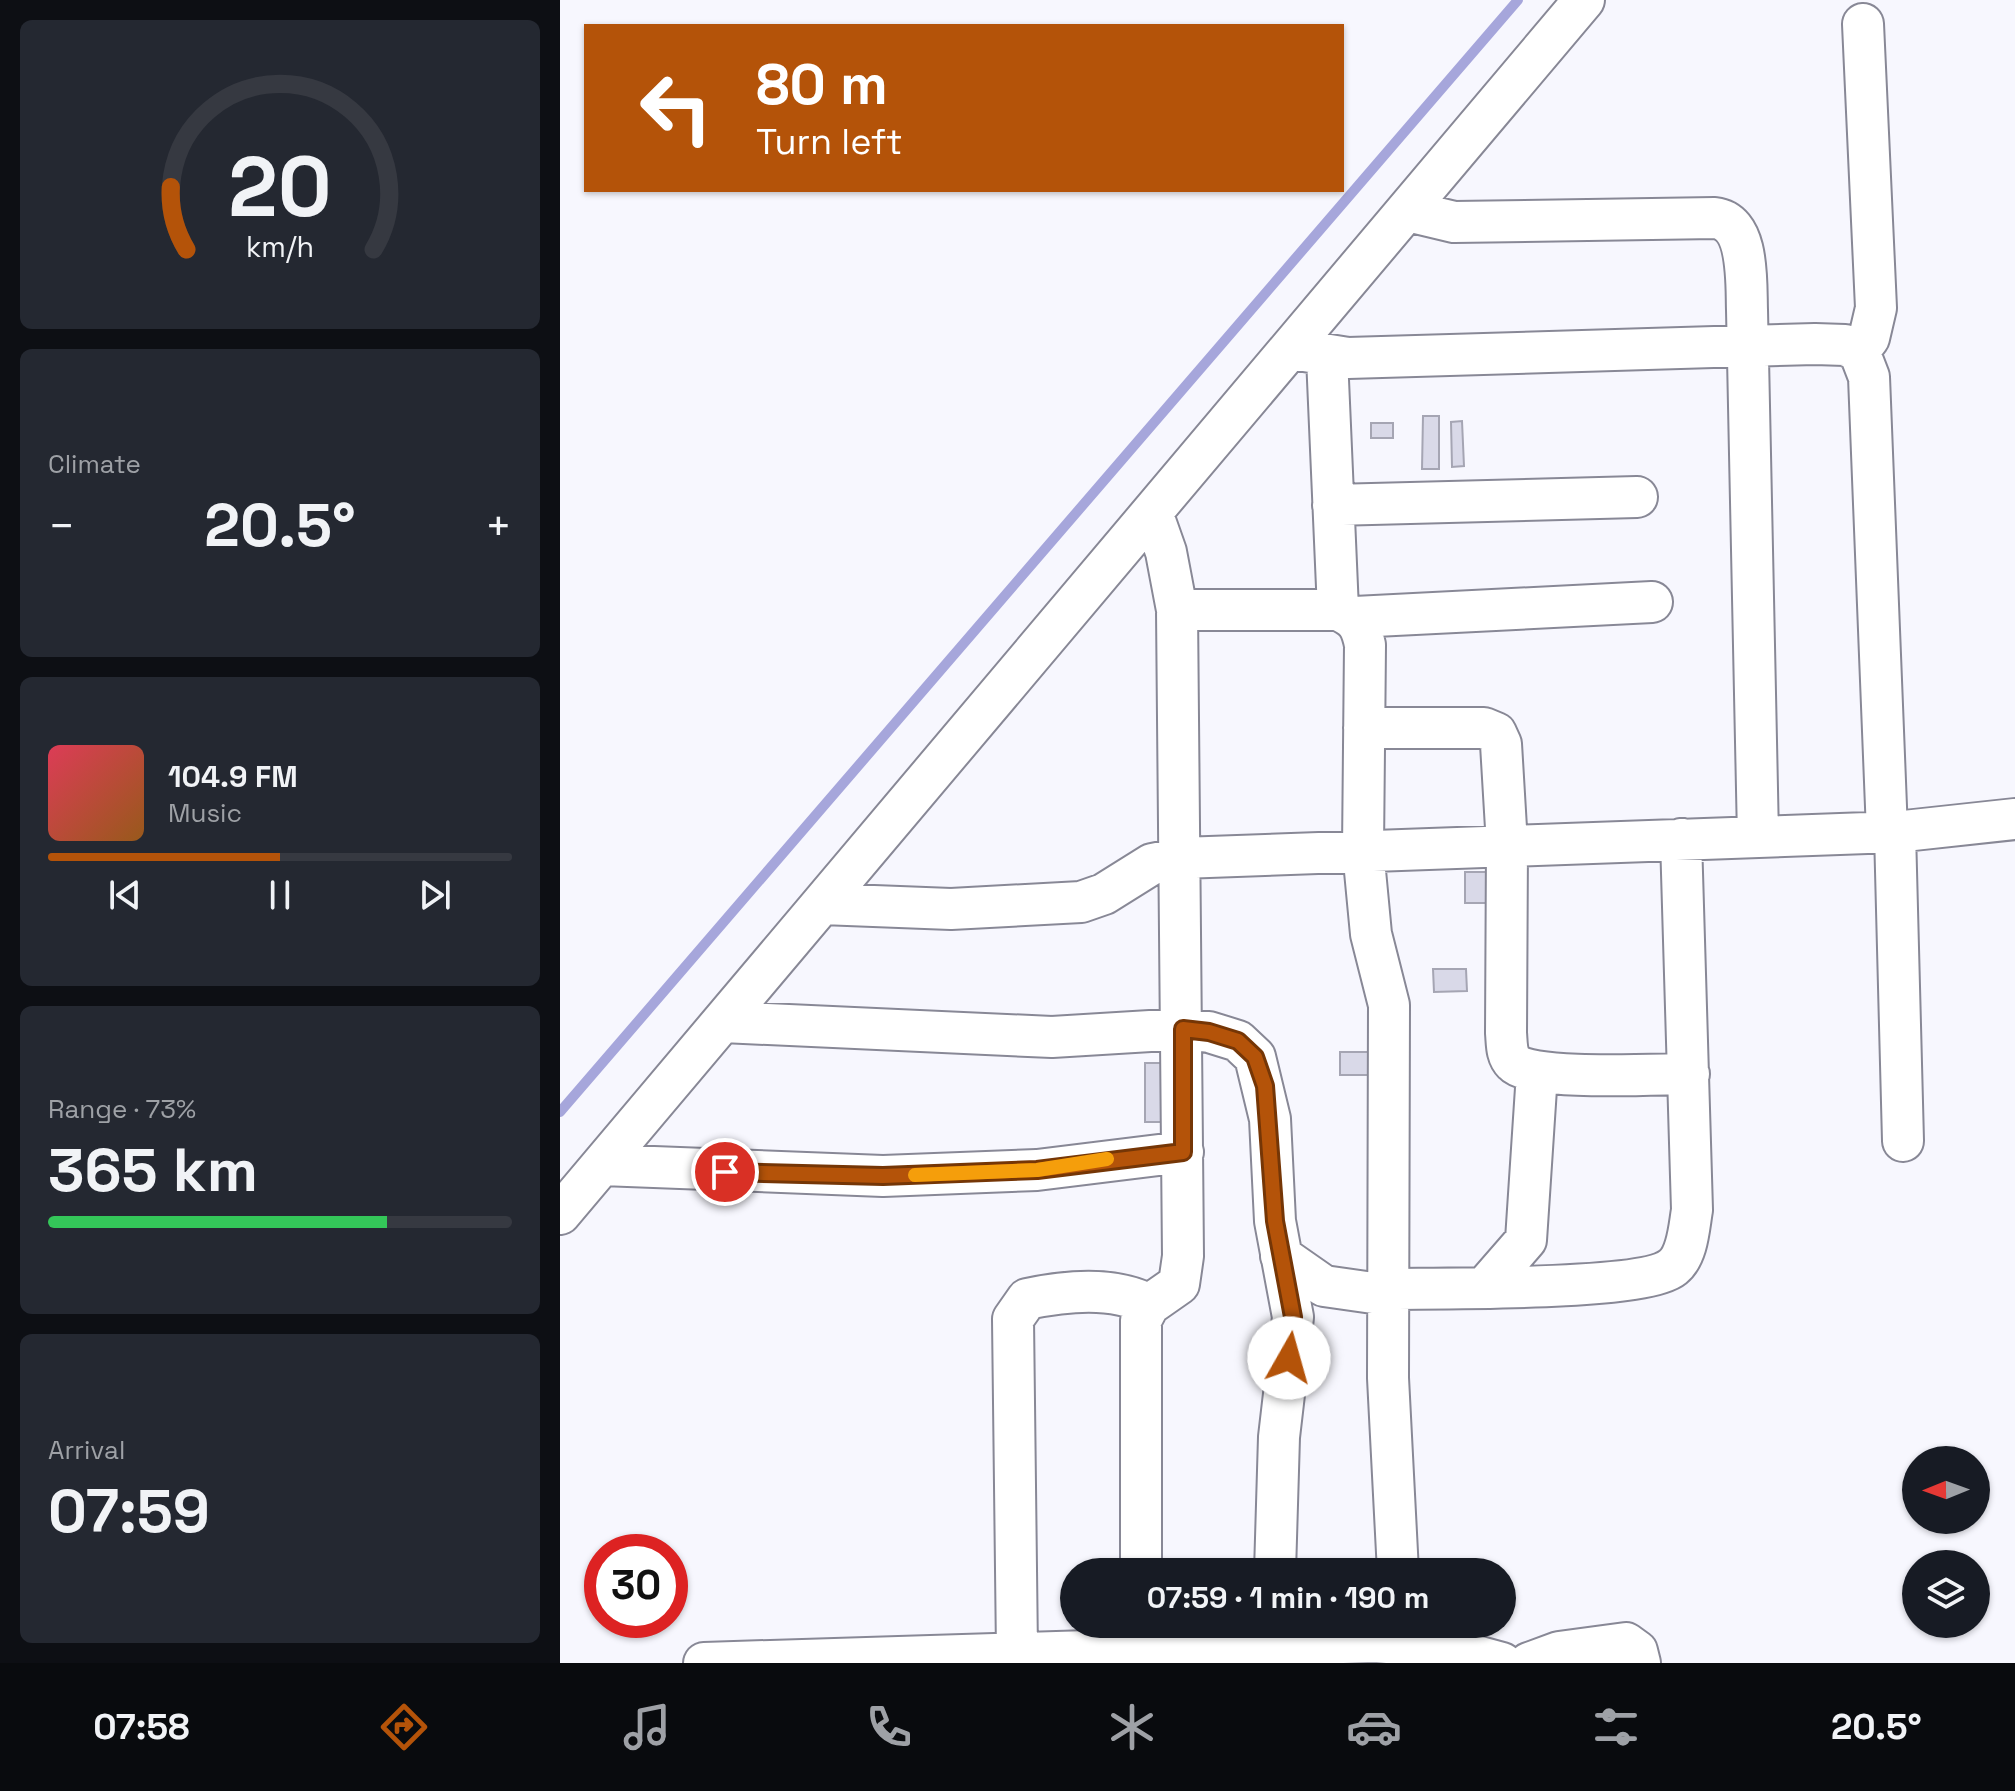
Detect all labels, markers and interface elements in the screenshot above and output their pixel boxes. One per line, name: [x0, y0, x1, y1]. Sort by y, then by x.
text: 80 m: [756, 49, 888, 120]
icon: left: [624, 56, 728, 160]
text: Turn left: [756, 119, 903, 165]
text: 20: [228, 134, 332, 240]
text: km/h: [246, 229, 314, 265]
text: Climate: [48, 447, 141, 481]
text: 20.5°: [204, 487, 356, 564]
text: −: [48, 498, 75, 554]
text: +: [485, 498, 512, 554]
text: 104.9 FM: [168, 757, 298, 796]
text: Music: [168, 796, 242, 830]
icon: previous: [103, 873, 147, 917]
icon: pause: [258, 873, 302, 917]
icon: next: [413, 873, 457, 917]
text: Range · 73%: [48, 1092, 196, 1126]
text: 365 km: [48, 1132, 258, 1209]
pin: [691, 1138, 759, 1206]
icon: arrive: [703, 1150, 747, 1194]
position arrow: [1247, 1316, 1331, 1400]
text: Arrival: [48, 1433, 125, 1467]
north arrow: [1902, 1446, 1990, 1534]
map controls: [1902, 1446, 1990, 1638]
text: 07:59: [48, 1473, 210, 1550]
speed limit sign: 30: [584, 1534, 688, 1638]
button: layers: [1902, 1550, 1990, 1638]
text: 07:59 · 1 min · 190 m: [1147, 1578, 1429, 1617]
icon: directions: [376, 1699, 432, 1755]
icon: music: [619, 1699, 675, 1755]
icon: phone: [861, 1699, 917, 1755]
icon: climate: [1104, 1699, 1160, 1755]
icon: car: [1346, 1699, 1402, 1755]
icon: filters: [1588, 1699, 1644, 1755]
text: 07:58: [93, 1704, 190, 1750]
text: 20.5°: [1831, 1704, 1922, 1750]

